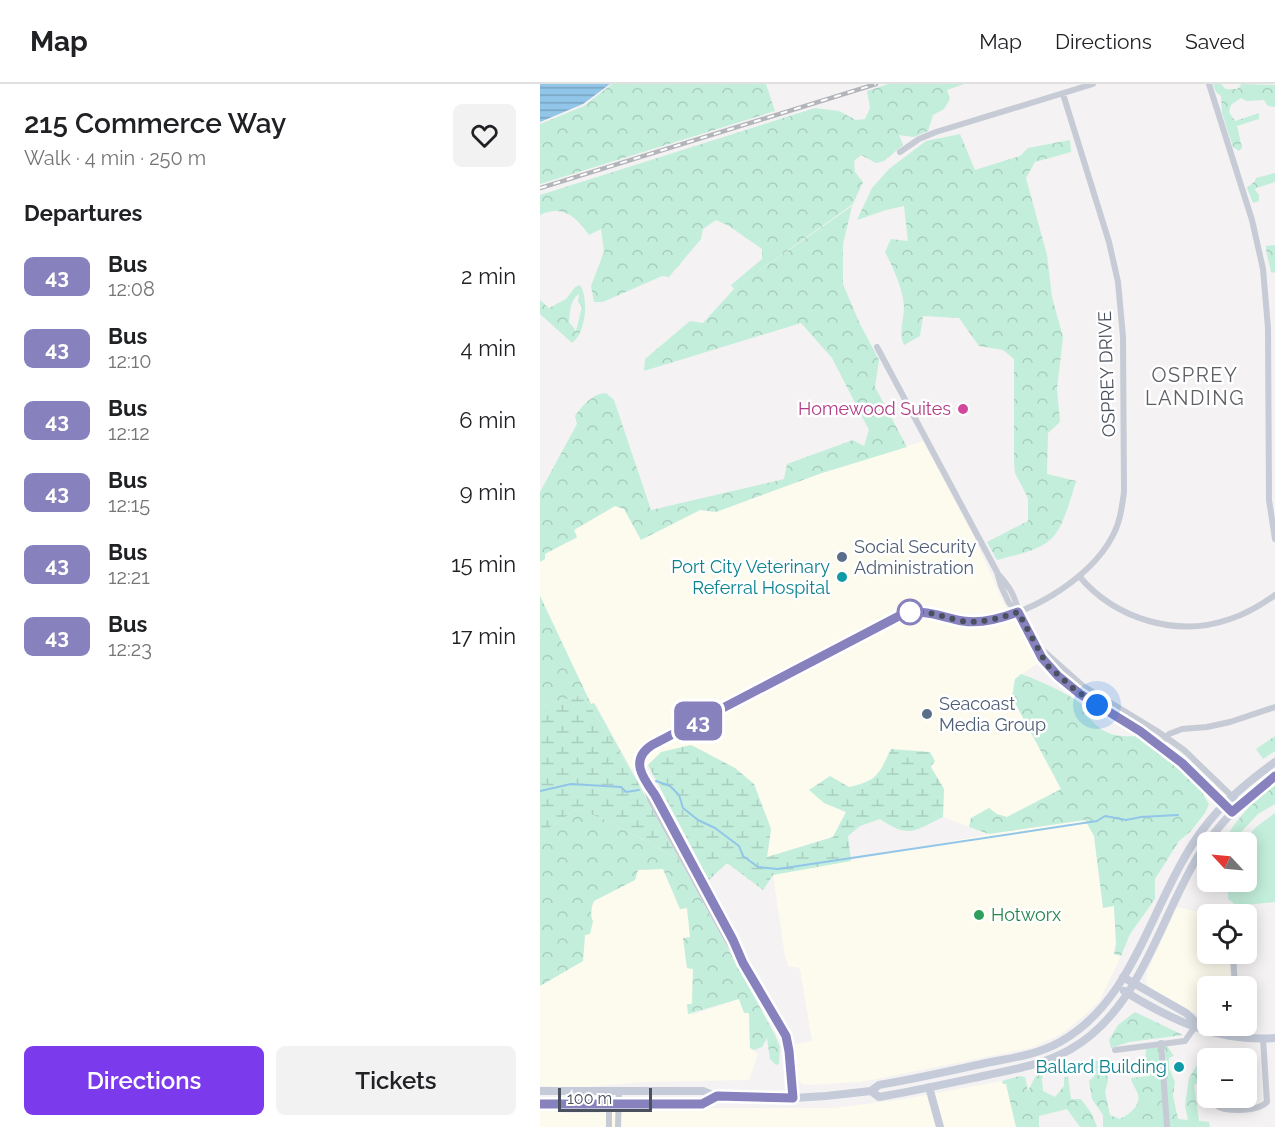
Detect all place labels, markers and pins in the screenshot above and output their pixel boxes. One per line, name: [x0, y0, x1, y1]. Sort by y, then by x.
place label: Homewood Suites: [798, 398, 951, 419]
marker: Homewood Suites: [956, 402, 970, 416]
place label: Social Security Administration: [854, 536, 977, 578]
marker: Social Security Administration: [835, 550, 849, 564]
place label: Port City Veterinary Referral Hospital: [671, 556, 830, 598]
marker: Port City Veterinary Referral Hospital: [835, 570, 849, 584]
unlabelled marker: [897, 599, 923, 625]
place label: Seacoast Media Group: [939, 693, 1046, 735]
marker: Seacoast Media Group: [920, 707, 934, 721]
place label: Hotworx: [991, 904, 1061, 925]
marker: Hotworx: [972, 908, 986, 922]
place label: Ballard Building: [1036, 1056, 1167, 1077]
marker: Ballard Building: [1172, 1060, 1186, 1074]

